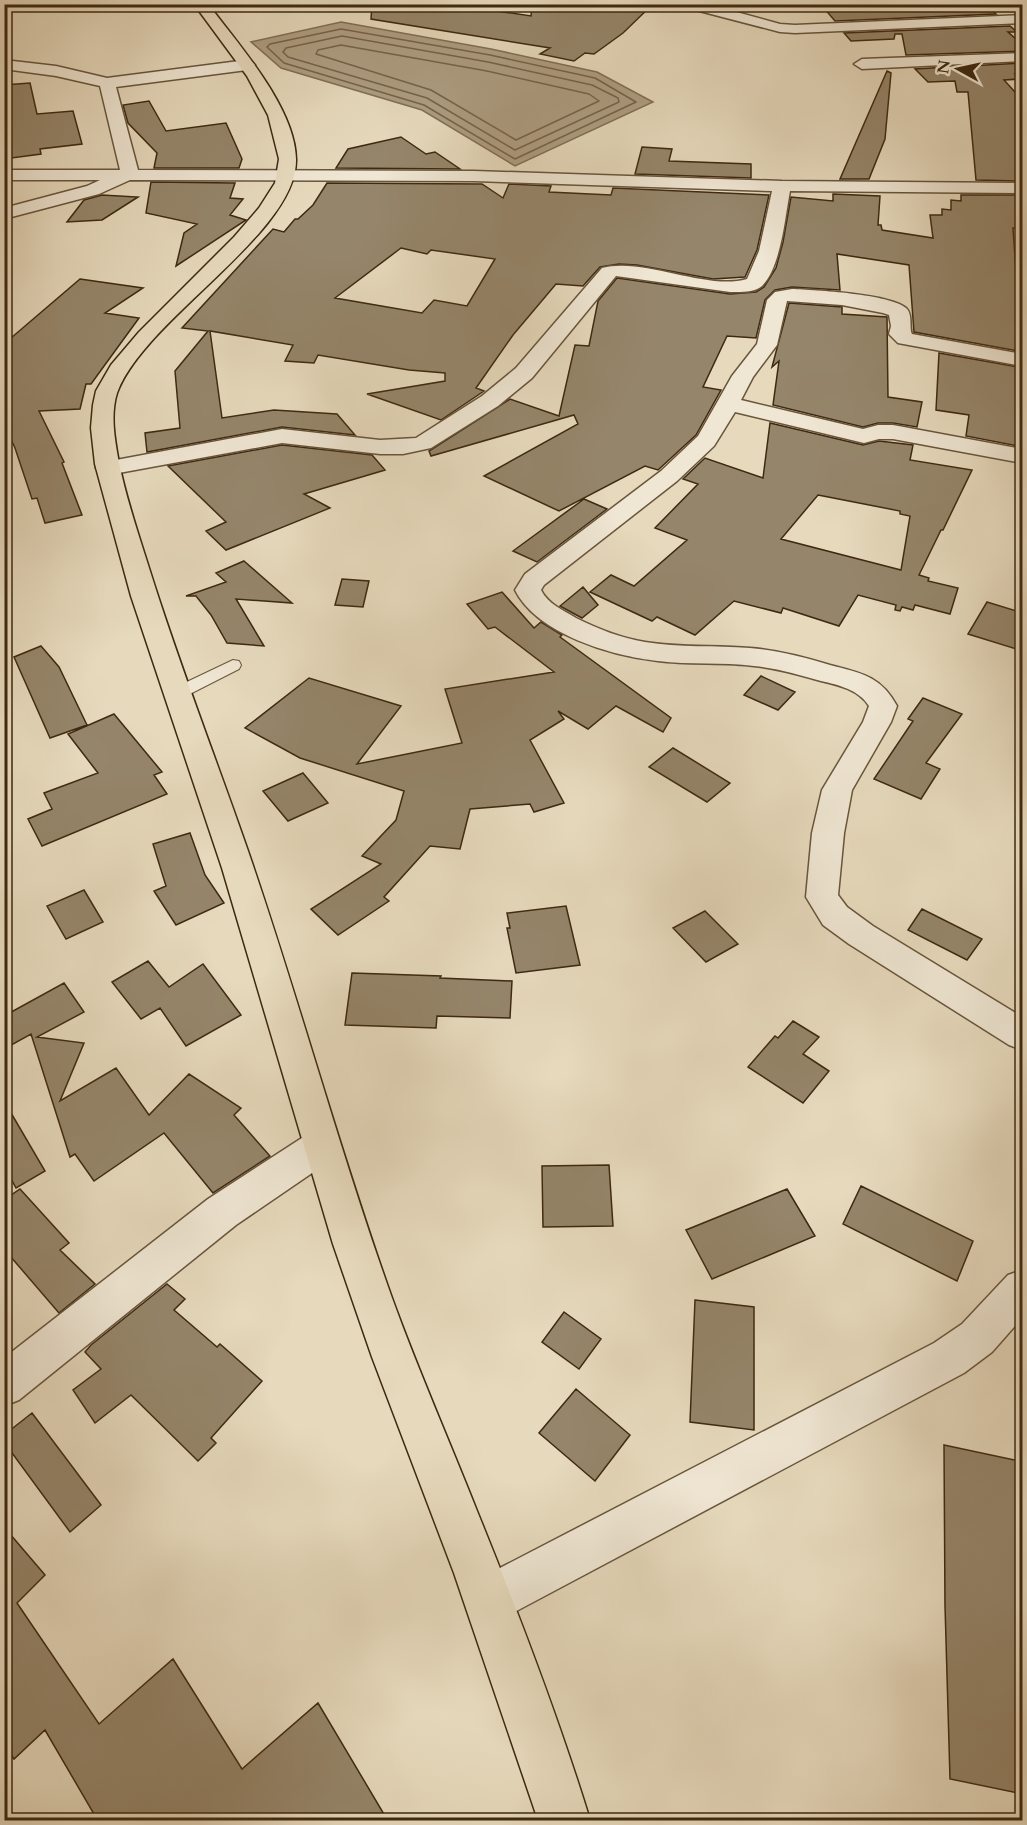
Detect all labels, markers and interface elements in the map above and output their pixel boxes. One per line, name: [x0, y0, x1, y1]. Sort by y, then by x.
north arrow: [928, 39, 988, 99]
text: N: [932, 59, 956, 75]

